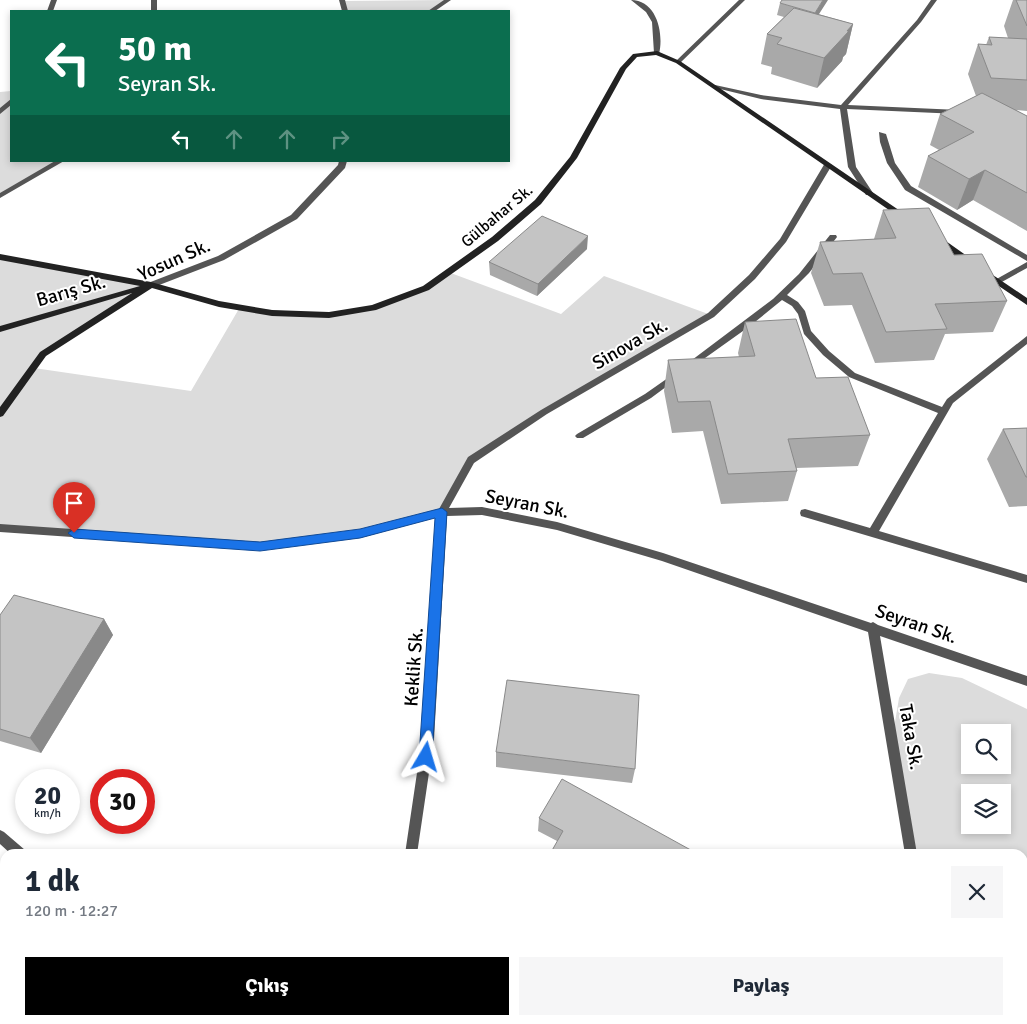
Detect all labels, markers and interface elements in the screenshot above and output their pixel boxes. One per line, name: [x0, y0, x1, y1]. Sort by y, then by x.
text: 50 m: [118, 27, 192, 70]
icon: left: [35, 30, 100, 95]
text: Seyran Sk.: [118, 70, 216, 97]
icon: left: [167, 125, 195, 153]
icon: ahead: [220, 125, 248, 153]
icon: ahead: [273, 125, 301, 153]
icon: right: [326, 125, 354, 153]
street label: Gülbahar Sk.: [457, 180, 537, 252]
street label: Yosun Sk.: [134, 233, 214, 287]
street label: Barış Sk.: [33, 270, 109, 312]
street label: Sinova Sk.: [588, 313, 672, 375]
pin: [53, 482, 95, 533]
street label: Seyran Sk.: [483, 484, 571, 524]
icon: arrive: [60, 489, 88, 517]
street label: Seyran Sk.: [872, 599, 960, 649]
street label: Keklik Sk.: [399, 627, 429, 707]
street label: Taka Sk.: [893, 702, 929, 772]
map controls: [961, 724, 1011, 834]
button: search: [961, 724, 1011, 774]
position arrow: [399, 730, 451, 782]
speed limit sign: 30: [90, 769, 155, 834]
text: 20: [34, 780, 61, 811]
button: layers: [961, 784, 1011, 834]
text: km/h: [34, 806, 61, 821]
text: 1 dk: [25, 863, 80, 900]
button: close: [951, 866, 1003, 918]
text: 120 m · 12:27: [25, 901, 118, 921]
button: Çıkış: [25, 957, 509, 1015]
button: Paylaş: [519, 957, 1003, 1015]

